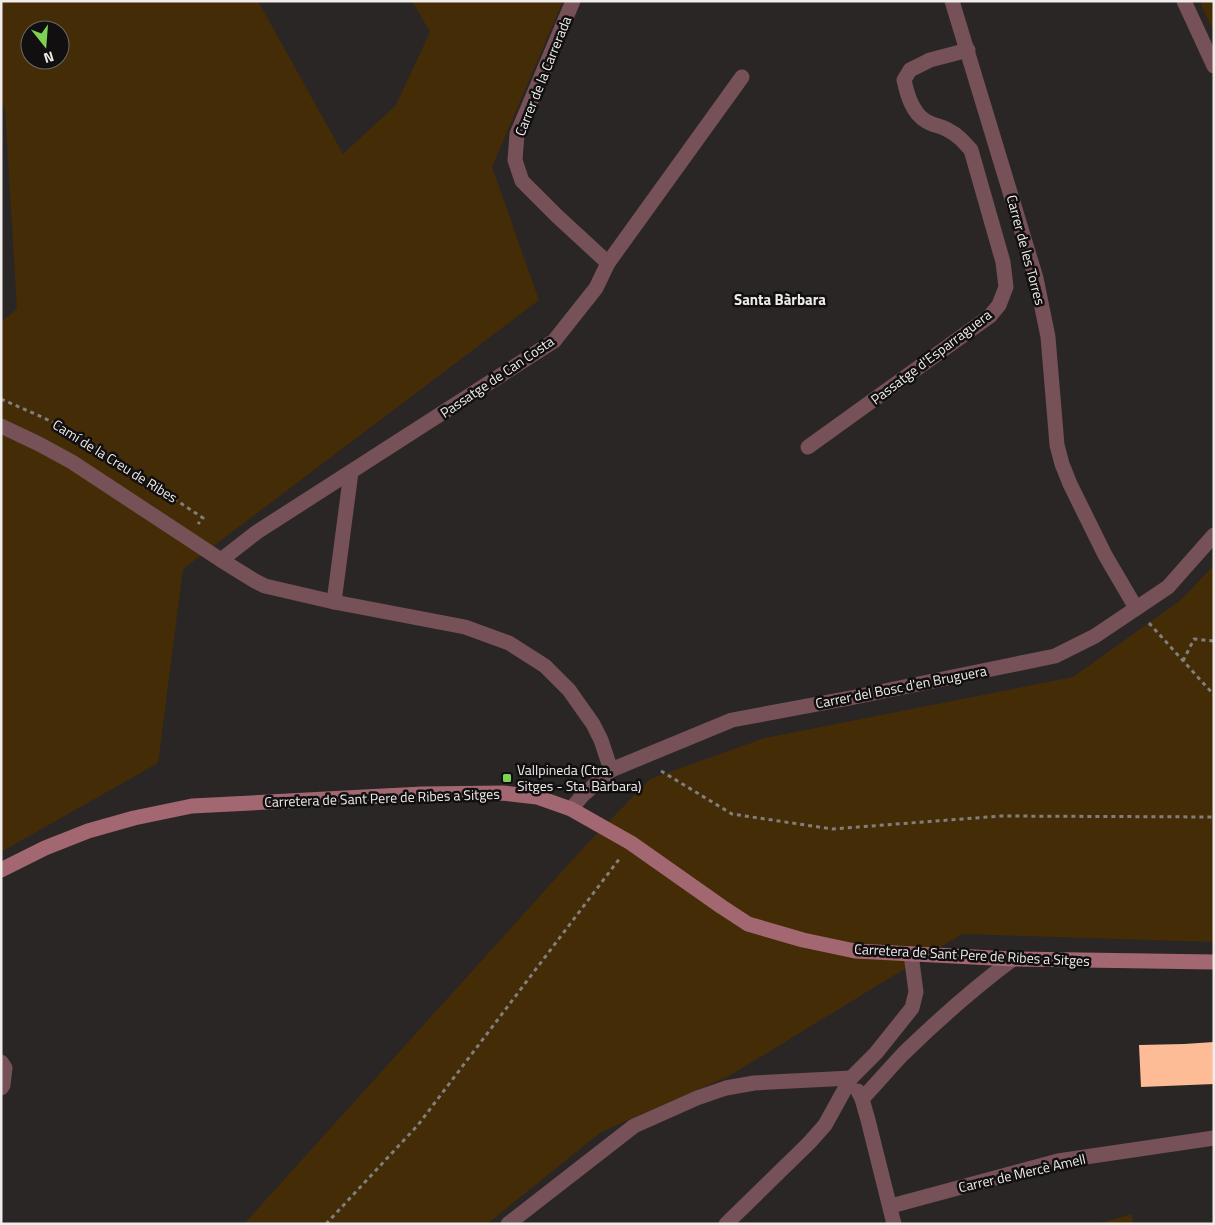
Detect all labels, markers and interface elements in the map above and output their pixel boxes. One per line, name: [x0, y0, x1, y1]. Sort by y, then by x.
street label: Carrer de la Carrerada: [509, 13, 576, 139]
north arrow: [20, 20, 70, 70]
text: N: [41, 46, 57, 69]
street label: Carrer de les Torres: [1002, 192, 1051, 307]
district label: Santa Bàrbara: [734, 288, 826, 311]
street label: Passatge d'Esparraguera: [866, 304, 996, 409]
street label: Passatge de Can Costa: [435, 331, 558, 423]
street label: Camí de la Creu de Ribes: [49, 414, 182, 507]
street label: Carrer del Bosc d'en Bruguera: [814, 660, 988, 713]
place label: Vallpineda (Ctra. Sitges - Sta. Bàrbara): [517, 759, 642, 796]
marker: Vallpineda (Ctra. Sitges - Sta. Bàrbara): [501, 772, 513, 784]
street label: Carretera de Sant Pere de Ribes a Sitges: [264, 783, 500, 812]
street label: Carretera de Sant Pere de Ribes a Sitges: [854, 938, 1090, 971]
street label: Carrer de Mercè Amell: [956, 1148, 1088, 1197]

